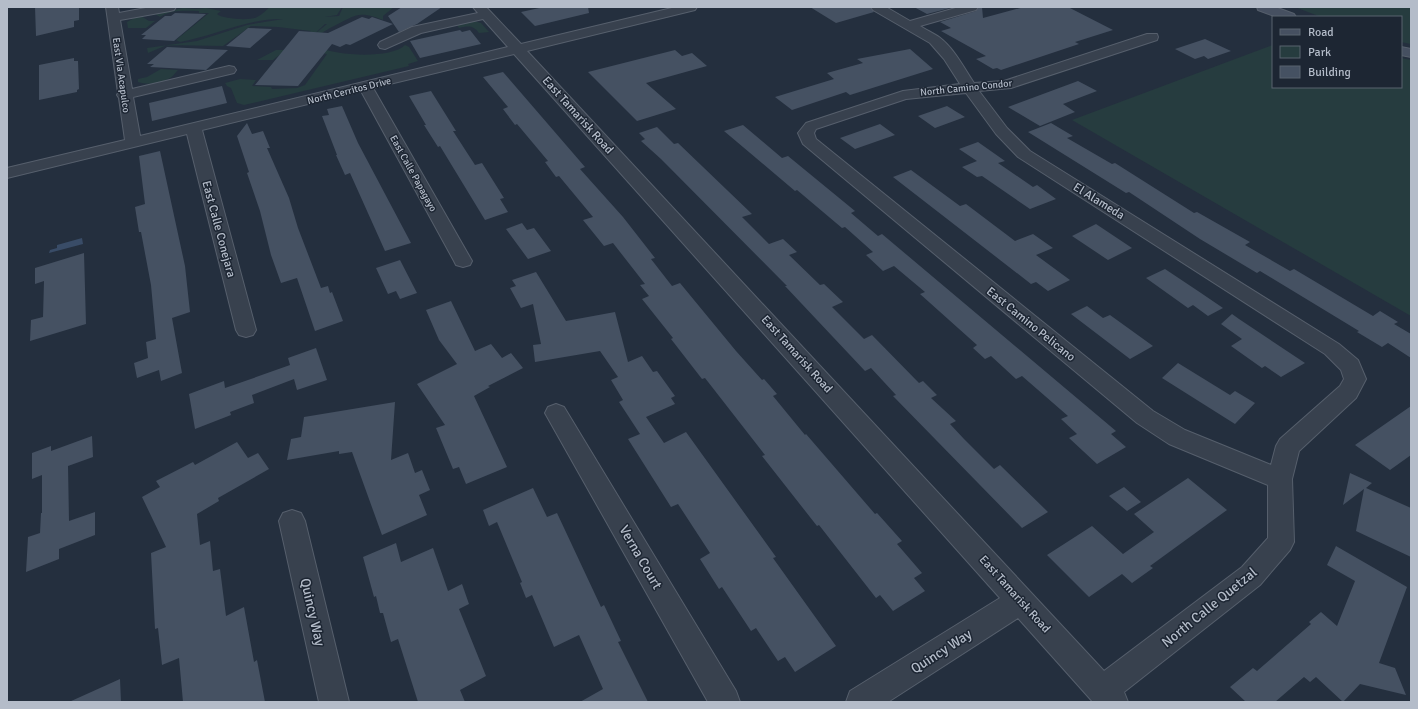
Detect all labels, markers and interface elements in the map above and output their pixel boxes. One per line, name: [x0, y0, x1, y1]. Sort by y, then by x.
legend: [1272, 16, 1402, 88]
text: Road: [1308, 25, 1334, 40]
street label: East Via Acapulco: [110, 37, 132, 113]
text: Park: [1308, 45, 1331, 60]
text: Building: [1308, 65, 1351, 80]
street label: East Tamarisk Road: [539, 73, 616, 157]
street label: North Cerritos Drive: [306, 75, 392, 107]
street label: North Camino Condor: [920, 77, 1013, 99]
street label: East Calle Papagayo: [387, 133, 439, 214]
street label: East Calle Conejara: [198, 179, 239, 279]
street label: El Alameda: [1070, 180, 1127, 223]
street label: East Camino Pelicano: [983, 284, 1078, 365]
street label: East Tamarisk Road: [758, 312, 835, 396]
street label: Verna Court: [615, 522, 666, 592]
street label: East Tamarisk Road: [976, 552, 1053, 636]
street label: North Calle Quetzal: [1158, 564, 1260, 651]
street label: Quincy Way: [296, 576, 329, 648]
street label: Quincy Way: [908, 625, 975, 677]

